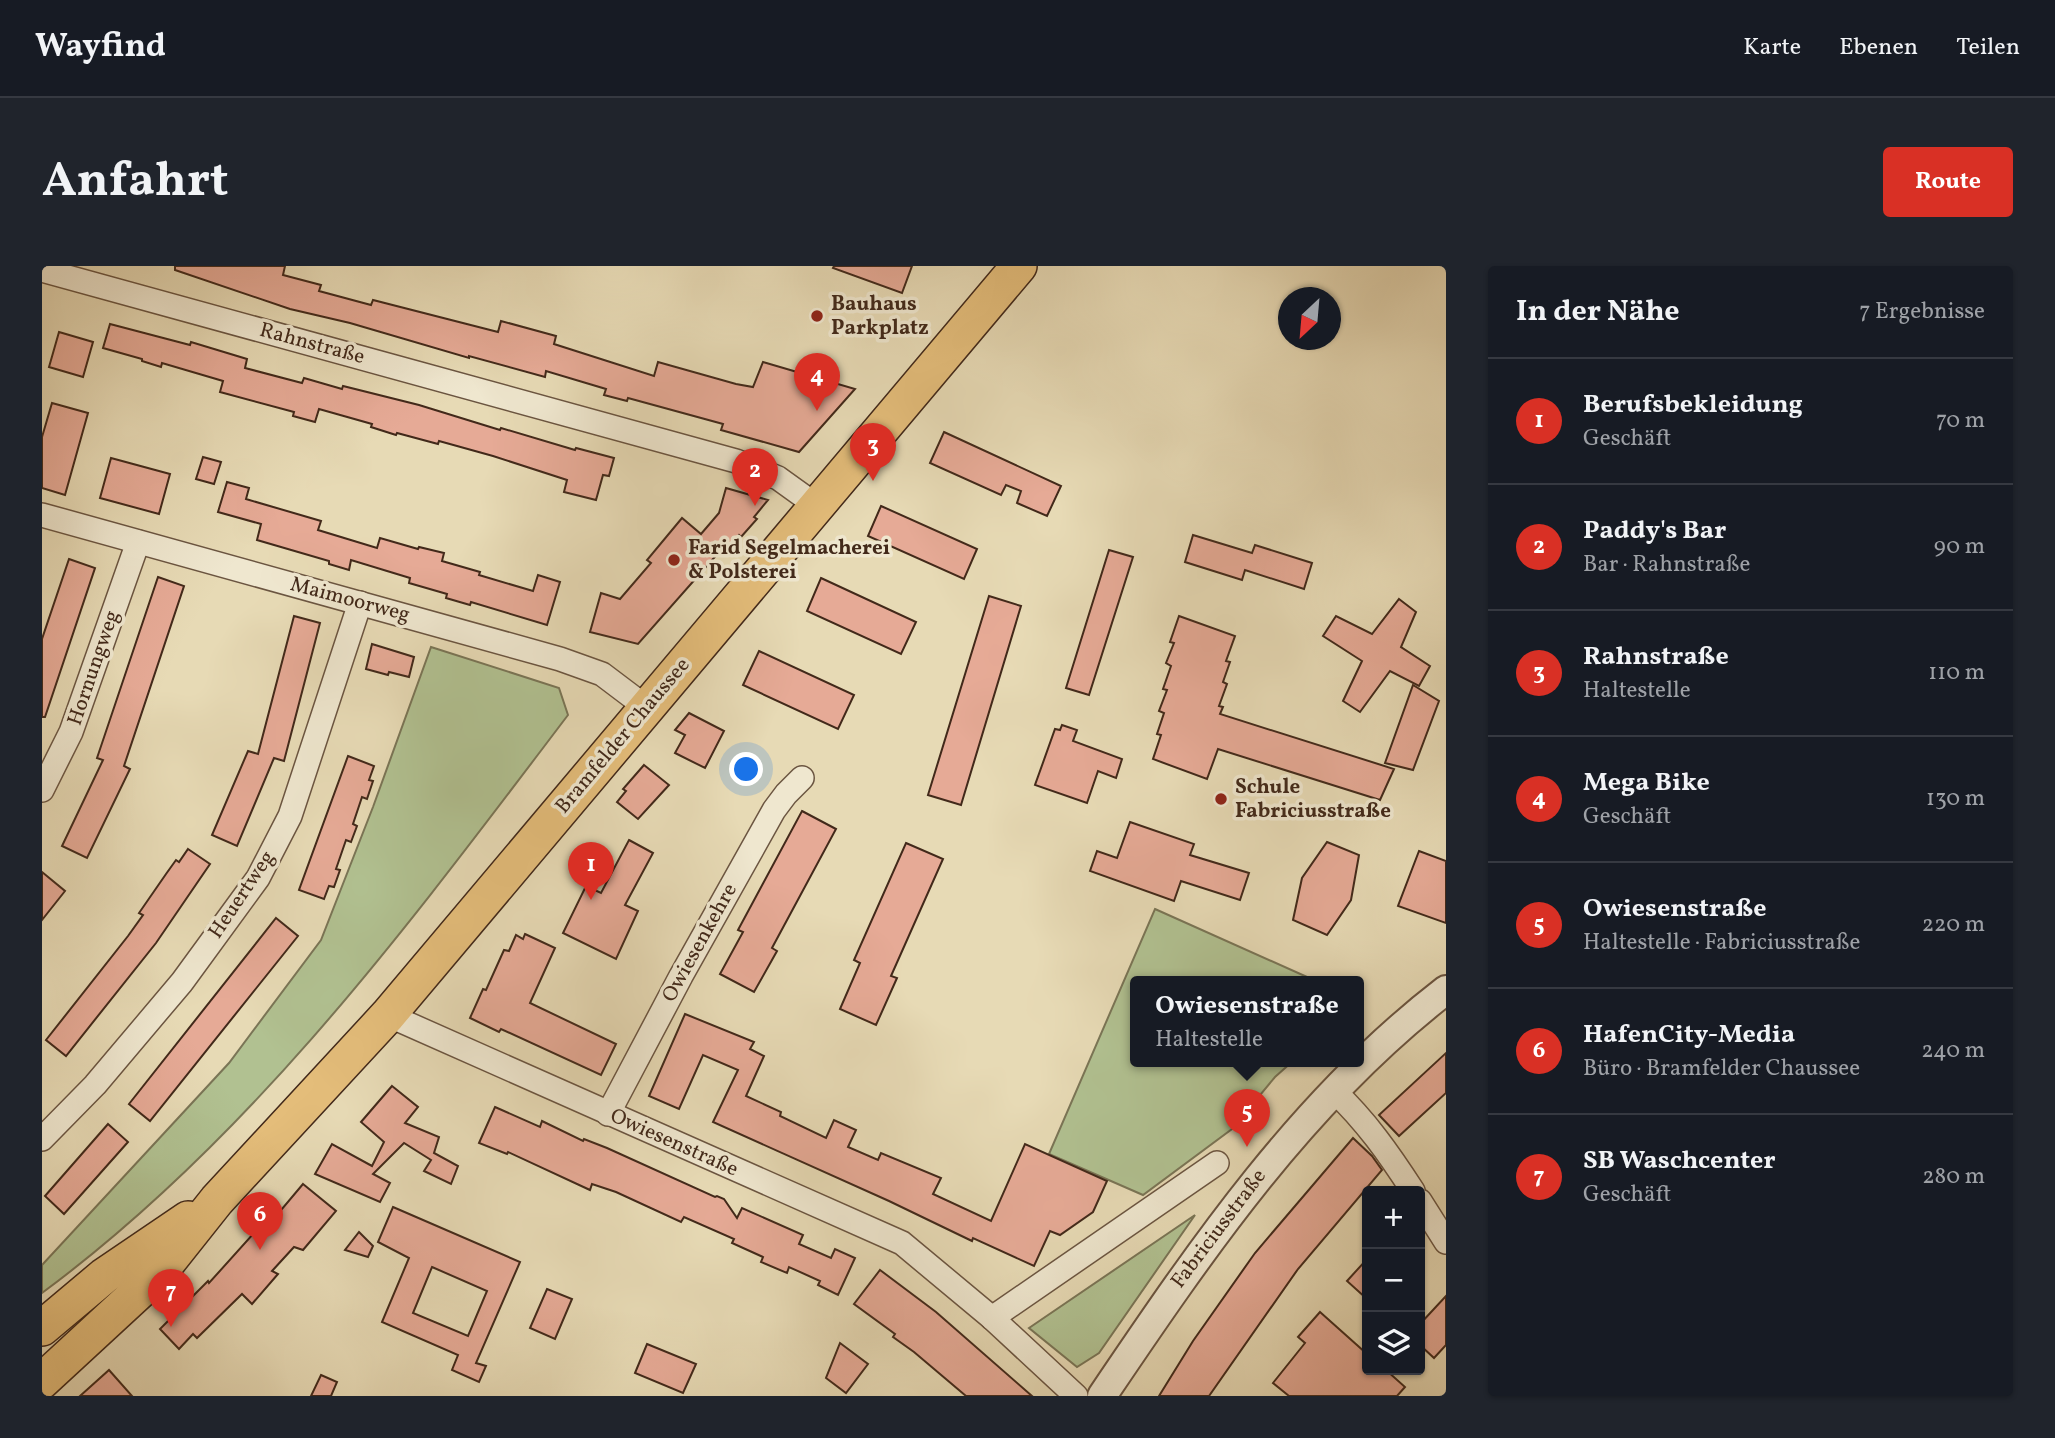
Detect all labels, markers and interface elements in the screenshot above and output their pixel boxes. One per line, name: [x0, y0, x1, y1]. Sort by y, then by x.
text: Wayfind: [35, 25, 166, 71]
text: Karte: [1743, 31, 1801, 65]
text: Ebenen: [1839, 31, 1918, 65]
text: Teilen: [1956, 31, 2020, 65]
button: Route: [1883, 147, 2013, 217]
text: Anfahrt: [42, 148, 229, 217]
north arrow: [1278, 287, 1341, 350]
place label: Bauhaus Parkplatz: [831, 290, 929, 343]
text: In der Nähe: [1516, 291, 1680, 333]
text: 7 Ergebnisse: [1859, 296, 1985, 328]
marker: Bauhaus Parkplatz: [809, 308, 825, 324]
street label: Rahnstraße: [256, 316, 368, 372]
pin: 4: [794, 353, 840, 411]
text: Berufsbekleidung: [1583, 387, 1803, 423]
text: 1: [1534, 405, 1544, 437]
text: 70 m: [1936, 405, 1985, 437]
pin: 3: [850, 423, 896, 481]
text: Geschäft: [1583, 423, 1671, 455]
pin: 2: [732, 448, 778, 506]
text: Paddy's Bar: [1583, 513, 1726, 549]
text: 2: [1533, 531, 1545, 563]
text: 90 m: [1934, 531, 1985, 563]
place label: Farid Segelmacherei & Polsterei: [688, 534, 890, 587]
text: Bar · Rahnstraße: [1583, 549, 1750, 581]
marker: Farid Segelmacherei & Polsterei: [666, 552, 682, 568]
street label: Maimoorweg: [287, 570, 413, 630]
street label: Hornungweg: [61, 606, 127, 730]
text: Rahnstraße: [1583, 639, 1729, 675]
street label: Bramfelder Chaussee: [549, 652, 697, 820]
text: 3: [1533, 657, 1545, 689]
text: 110 m: [1928, 657, 1985, 689]
text: Haltestelle: [1583, 675, 1691, 707]
your location: [729, 752, 763, 786]
text: Mega Bike: [1583, 765, 1710, 801]
place label: Schule Fabriciusstraße: [1235, 773, 1391, 826]
text: 4: [1532, 783, 1546, 815]
text: 130 m: [1926, 783, 1985, 815]
marker: Schule Fabriciusstraße: [1213, 791, 1229, 807]
text: Geschäft: [1583, 801, 1671, 833]
pin: 1: [568, 842, 614, 900]
street label: Heuertweg: [202, 845, 282, 945]
street label: Owiesenkehre: [655, 878, 745, 1008]
text: Owiesenstraße: [1583, 891, 1767, 927]
text: 5: [1533, 909, 1545, 941]
text: 220 m: [1922, 909, 1985, 941]
text: Haltestelle · Fabriciusstraße: [1583, 927, 1860, 959]
popup: [1130, 976, 1364, 1067]
text: Owiesenstraße: [1155, 988, 1339, 1024]
text: HafenCity-Media: [1583, 1017, 1795, 1053]
text: Haltestelle: [1155, 1024, 1263, 1056]
text: 6: [1533, 1035, 1545, 1067]
text: 240 m: [1921, 1035, 1985, 1067]
text: Büro · Bramfelder Chaussee: [1583, 1053, 1860, 1085]
pin: 5: [1224, 1089, 1270, 1147]
street label: Owiesenstraße: [605, 1102, 743, 1184]
text: SB Waschcenter: [1583, 1143, 1776, 1179]
text: 7: [1534, 1161, 1545, 1193]
text: 280 m: [1922, 1161, 1985, 1193]
street label: Fabriciusstraße: [1165, 1163, 1273, 1295]
text: Geschäft: [1583, 1179, 1671, 1211]
map controls: [1362, 1186, 1425, 1375]
button: +: [1362, 1186, 1425, 1249]
pin: 6: [237, 1192, 283, 1250]
button: −: [1362, 1249, 1425, 1312]
pin: 7: [148, 1269, 194, 1327]
button: layers: [1362, 1312, 1425, 1375]

